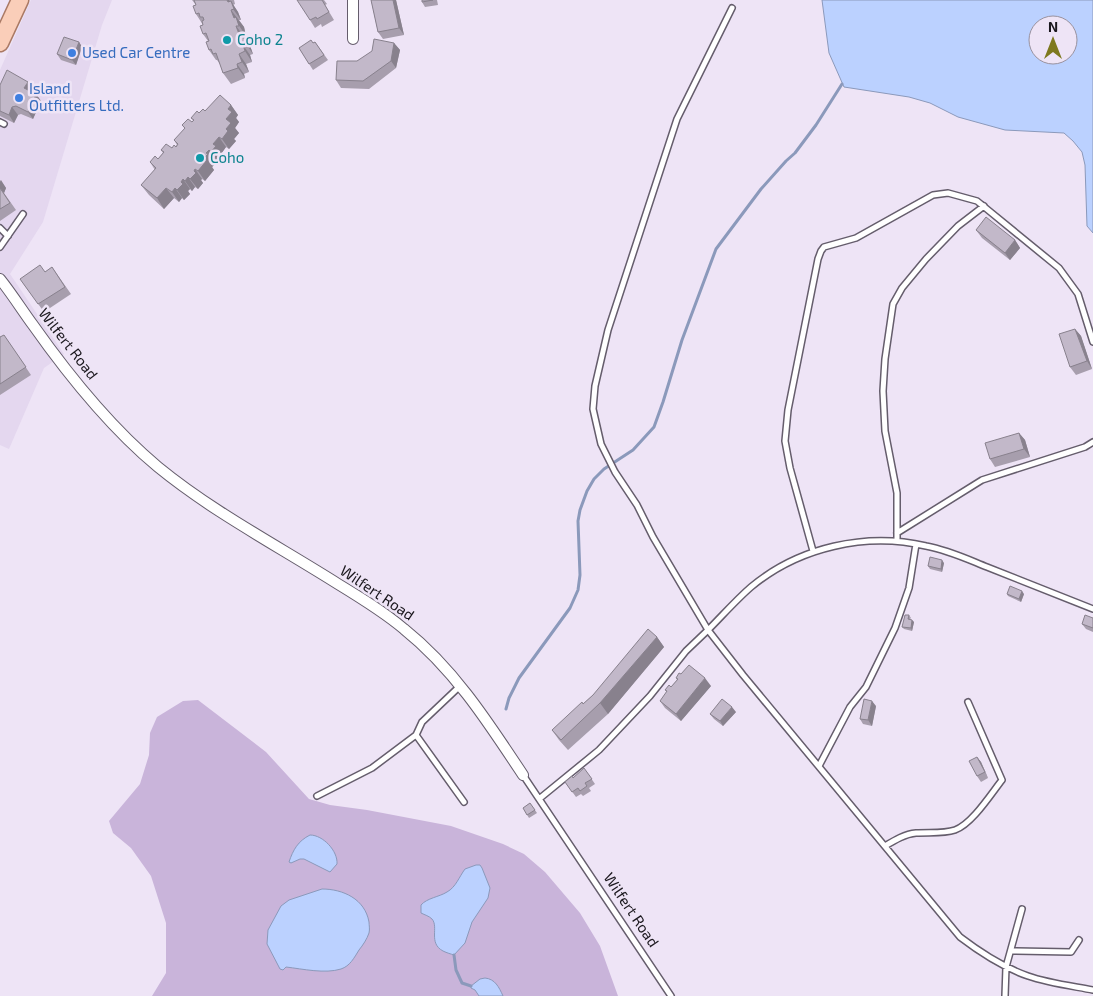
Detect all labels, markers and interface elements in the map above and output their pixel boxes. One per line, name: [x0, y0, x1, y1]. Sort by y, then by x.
north arrow: [1028, 15, 1078, 65]
text: N: [1048, 18, 1058, 35]
place label: Coho 2: [237, 30, 283, 48]
marker: Coho 2: [221, 34, 233, 46]
place label: Used Car Centre: [82, 43, 190, 61]
marker: Used Car Centre: [66, 47, 78, 59]
place label: Island Outfitters Ltd.: [29, 79, 124, 114]
marker: Island Outfitters Ltd.: [13, 92, 25, 104]
place label: Coho: [210, 148, 244, 166]
marker: Coho: [194, 152, 206, 164]
street label: Wilfert Road: [35, 304, 102, 383]
street label: Wilfert Road: [337, 561, 418, 624]
street label: Wilfert Road: [600, 869, 663, 950]

